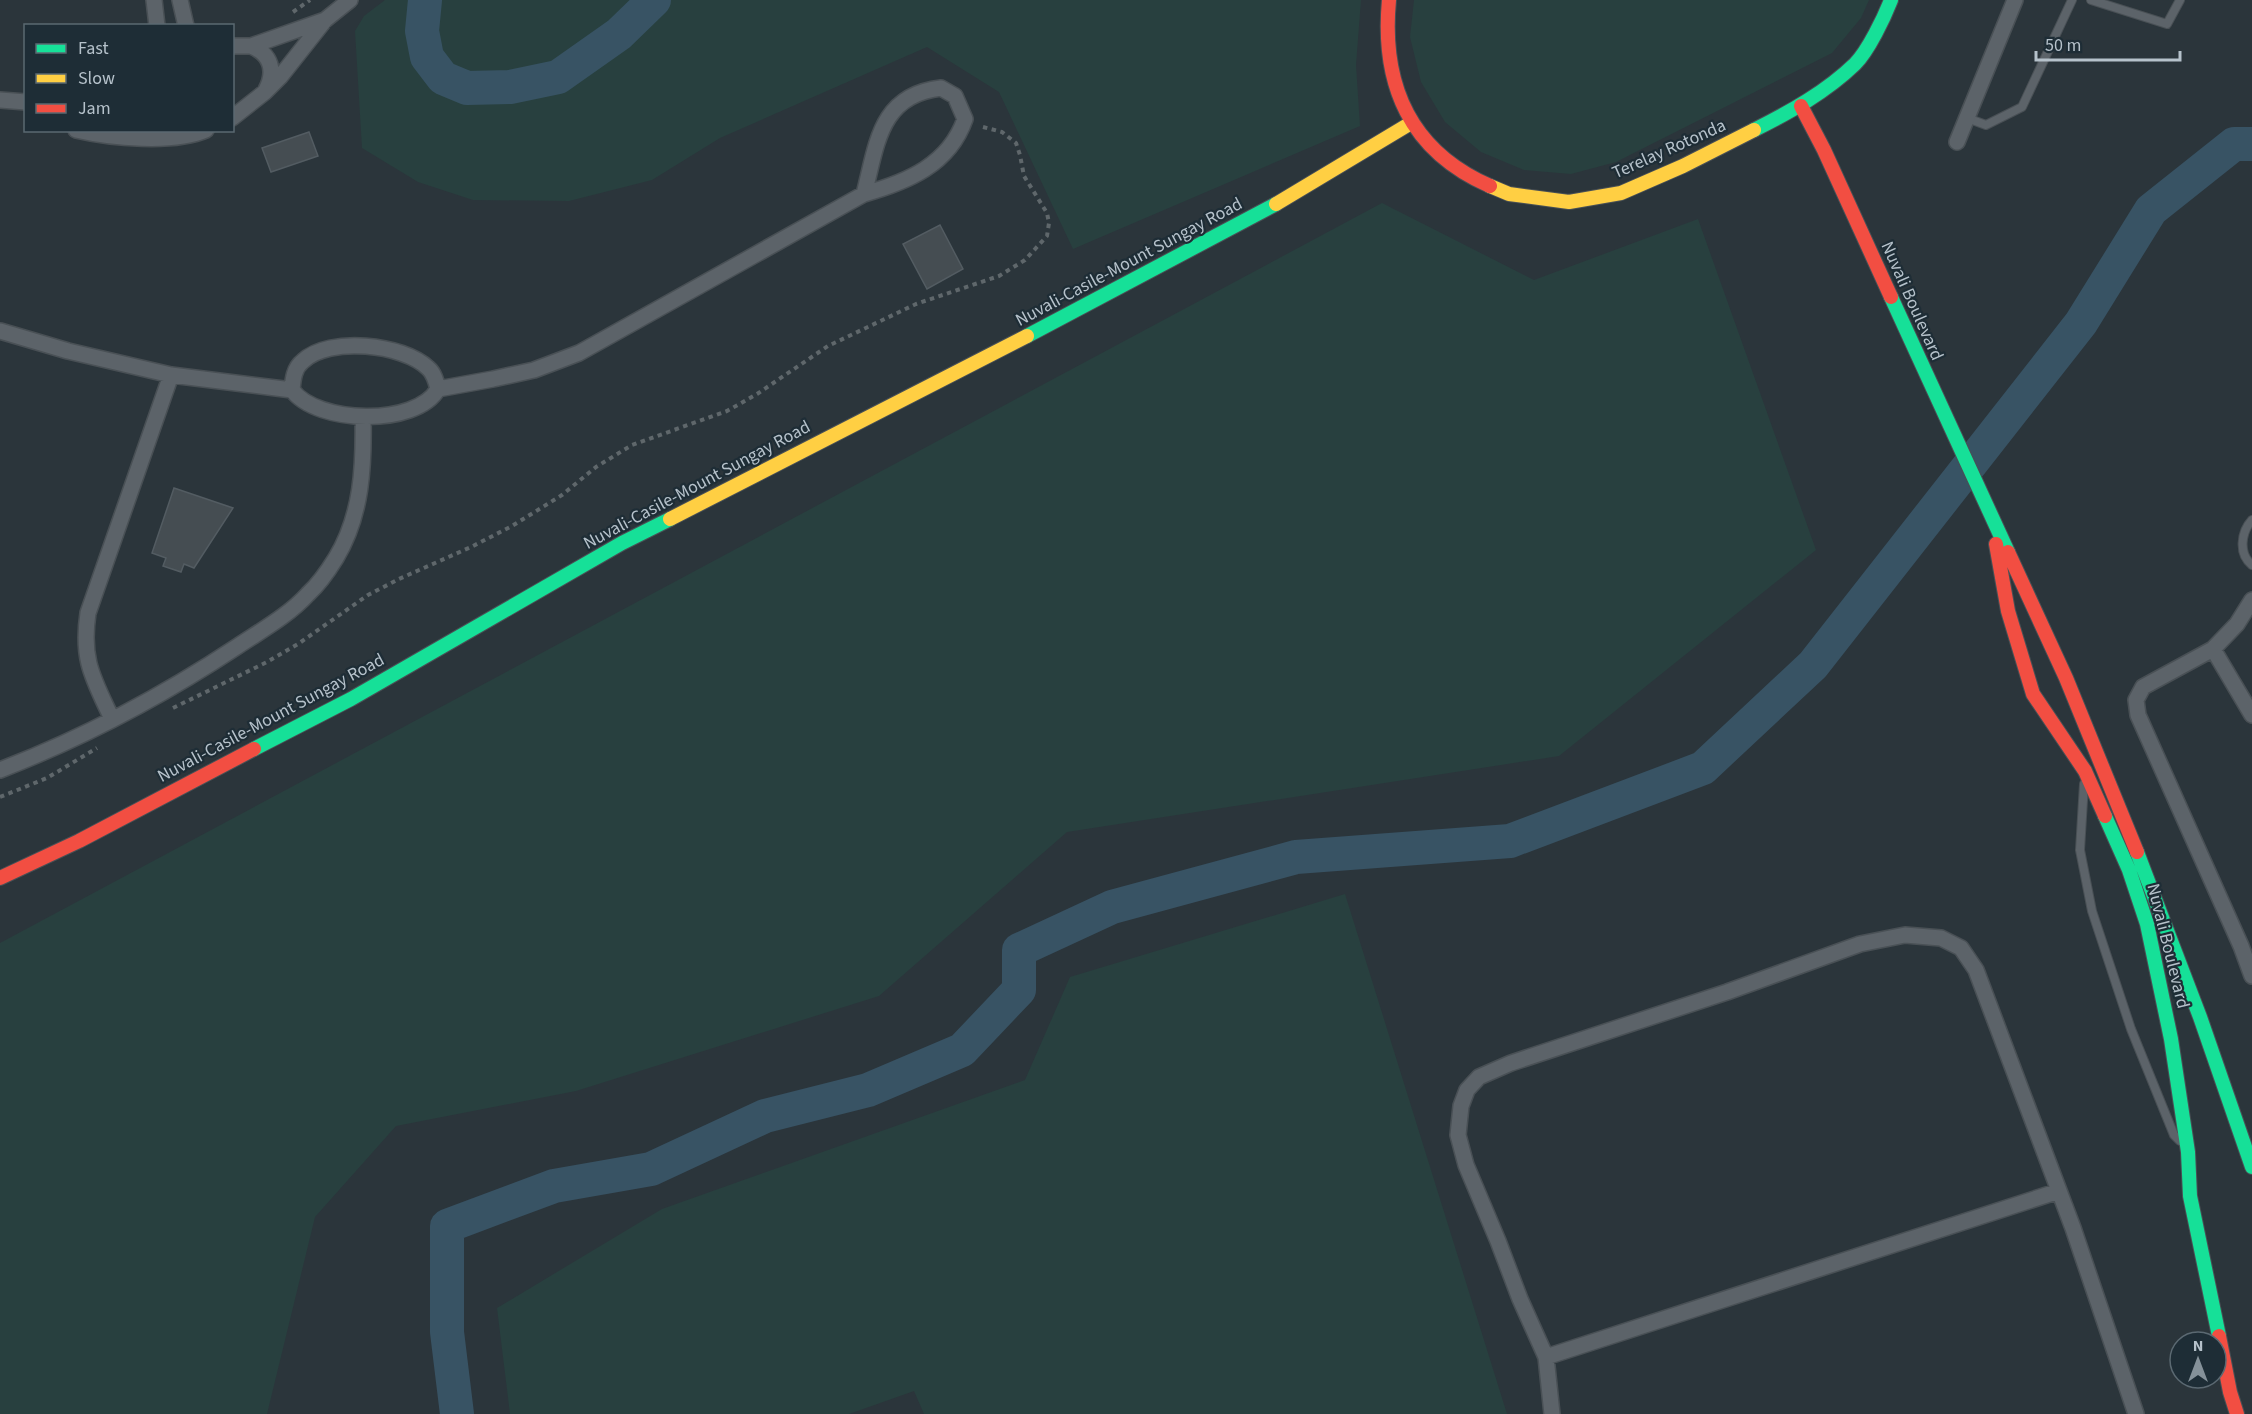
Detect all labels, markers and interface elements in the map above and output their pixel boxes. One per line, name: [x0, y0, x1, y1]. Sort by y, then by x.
legend: [24, 24, 234, 132]
scale bar: [2036, 24, 2180, 62]
text: 50 m: [2045, 33, 2081, 58]
text: Fast: [78, 36, 109, 61]
text: Slow: [78, 66, 115, 91]
text: Jam: [78, 96, 111, 121]
street label: Terelay Rotonda: [1608, 113, 1730, 185]
street label: Nuvali-Casile-Mount Sungay Road: [1011, 191, 1247, 333]
street label: Nuvali Boulevard: [1875, 237, 1949, 365]
street label: Nuvali-Casile-Mount Sungay Road: [579, 414, 815, 556]
street label: Nuvali-Casile-Mount Sungay Road: [153, 647, 389, 789]
street label: Nuvali Boulevard: [2140, 881, 2196, 1011]
north arrow: [2168, 1330, 2228, 1390]
text: N: [2193, 1335, 2203, 1357]

